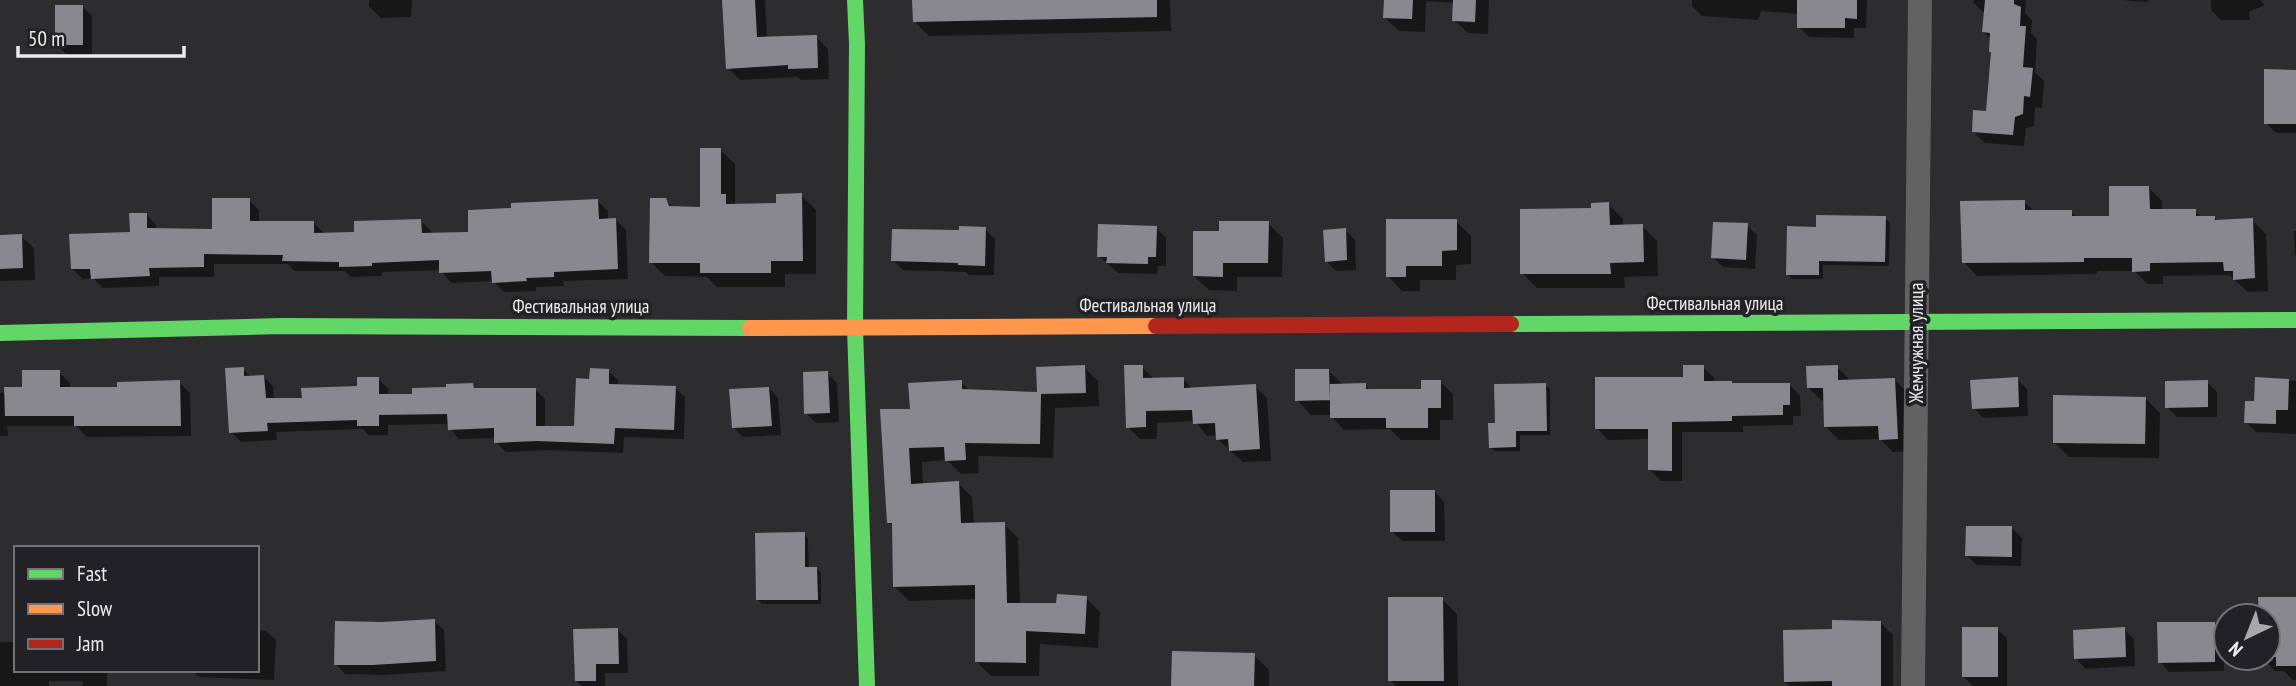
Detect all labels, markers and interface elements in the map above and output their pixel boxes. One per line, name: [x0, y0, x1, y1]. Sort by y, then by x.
scale bar: [18, 14, 184, 58]
text: 50 m: [28, 25, 65, 52]
street label: Жемчужная улица: [1904, 283, 1928, 404]
street label: Фестивальная улица: [1647, 291, 1783, 315]
street label: Фестивальная улица: [1080, 293, 1216, 317]
street label: Фестивальная улица: [513, 294, 649, 318]
legend: [14, 546, 259, 672]
text: Fast: [77, 560, 107, 587]
text: Slow: [77, 595, 113, 622]
north arrow: [2212, 602, 2282, 672]
text: Jam: [76, 630, 104, 657]
text: N: [2223, 637, 2247, 662]

